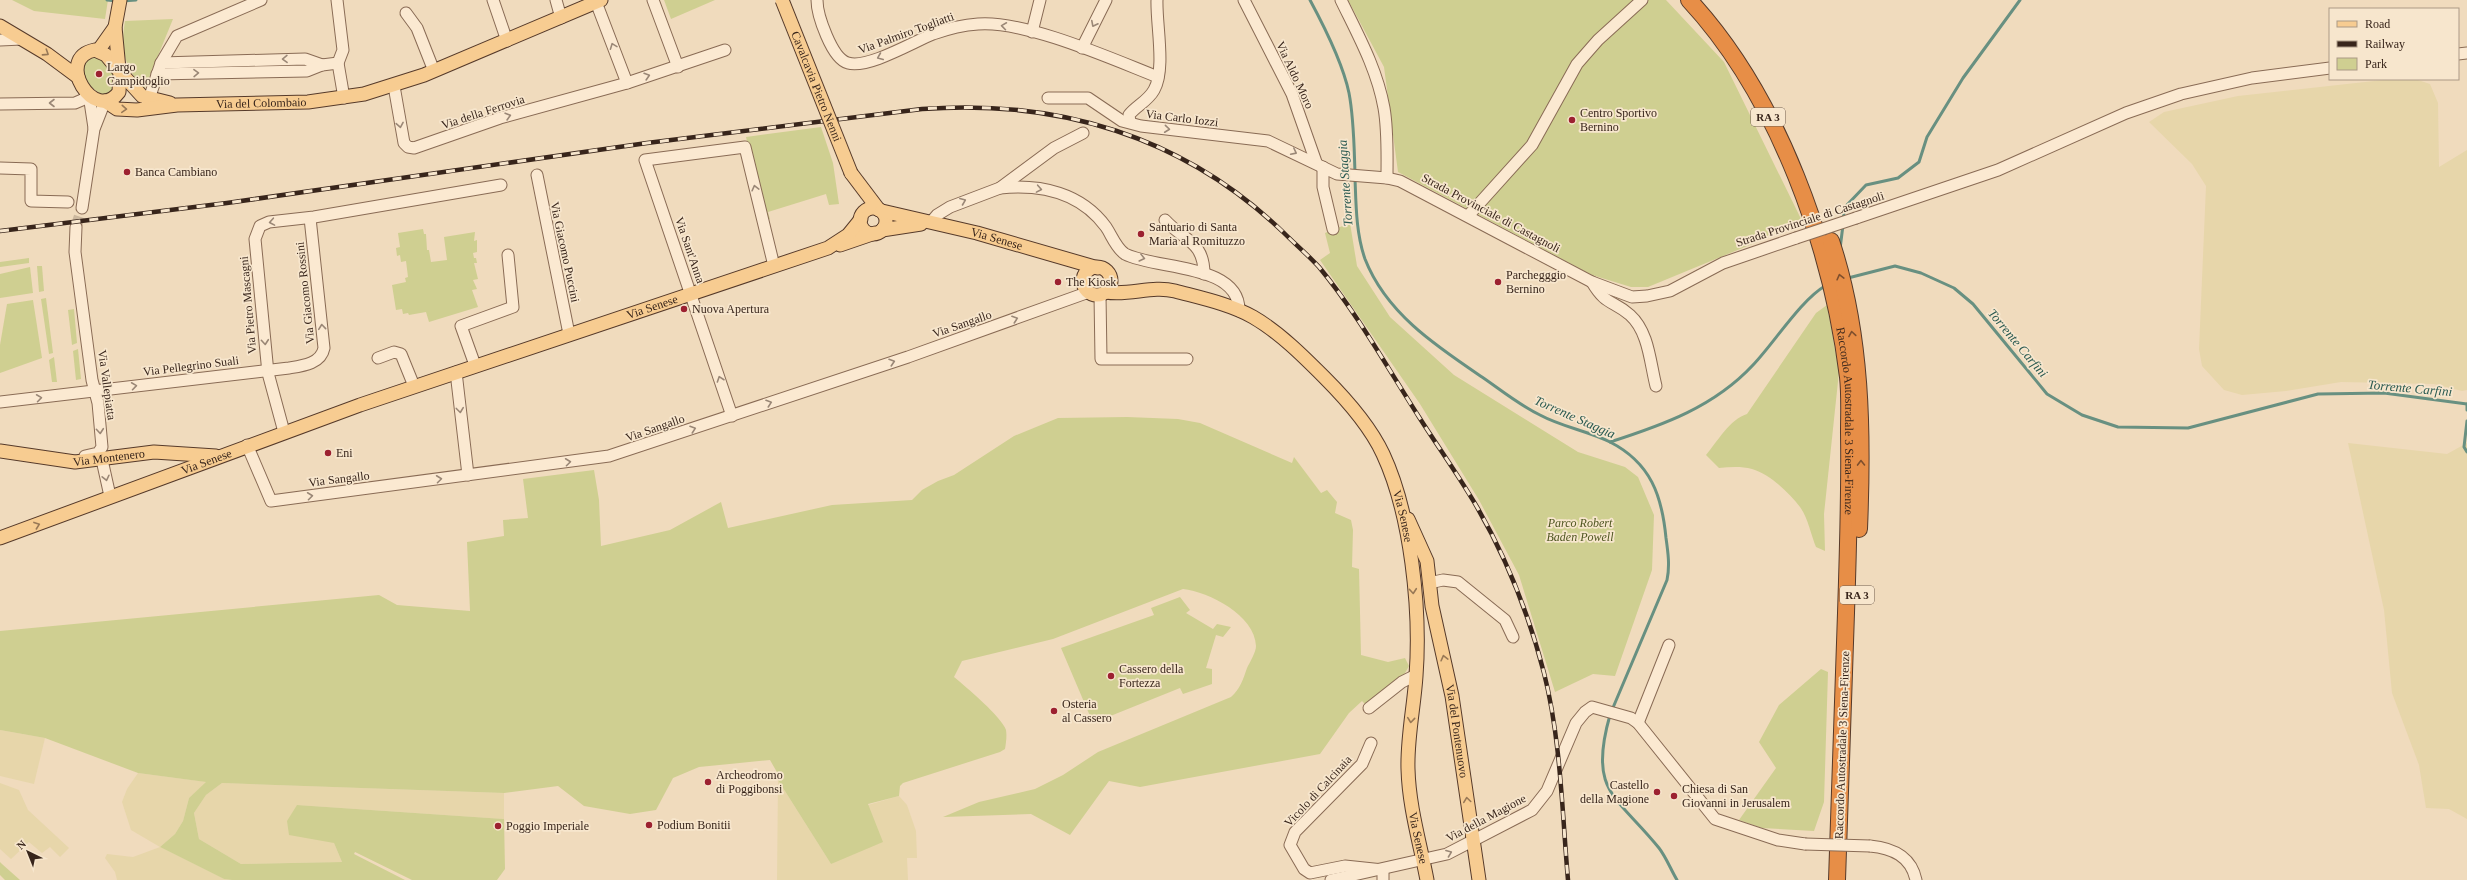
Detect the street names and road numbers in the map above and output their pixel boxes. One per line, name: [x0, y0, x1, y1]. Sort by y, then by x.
street label: Via Palmiro Togliatti: [856, 9, 956, 57]
street label: Cavalcavia Pietro Nenni: [788, 29, 845, 144]
street label: Via Aldo Moro: [1273, 39, 1317, 111]
street label: Via della Ferrovia: [440, 92, 527, 132]
street label: Via del Colombaio: [216, 95, 307, 111]
street label: Via Carlo Iozzi: [1145, 107, 1220, 129]
road number: RA 3: [1751, 108, 1785, 126]
street label: Strada Provinciale di Castagnoli: [1419, 170, 1563, 256]
street label: Strada Provinciale di Castagnoli: [1734, 188, 1886, 250]
street label: Via Giacomo Puccini: [547, 200, 583, 304]
street label: Via Sant'Anna: [672, 215, 708, 286]
street label: Via Senese: [970, 225, 1024, 253]
street label: Via Giacomo Rossini: [293, 241, 317, 345]
street label: Via Pietro Mascagni: [237, 255, 259, 354]
street label: Via Senese: [625, 292, 680, 322]
street label: Via Sangallo: [931, 307, 993, 341]
street label: Raccordo Autostradale 3 Siena-Firenze: [1833, 326, 1856, 515]
street label: Via Vallepiatta: [95, 349, 119, 422]
street label: Via Pellegrino Suali: [142, 353, 240, 379]
street label: Via Sangallo: [624, 411, 686, 445]
street label: Via Montenero: [72, 446, 146, 469]
street label: Via Senese: [179, 446, 234, 478]
street label: Via Sangallo: [308, 468, 370, 490]
street label: Via Senese: [1390, 488, 1416, 543]
road number: RA 3: [1840, 586, 1874, 604]
street label: Raccordo Autostradale 3 Siena-Firenze: [1832, 651, 1852, 839]
street label: Via del Pontenuovo: [1443, 683, 1471, 779]
street label: Vicolo di Calcinaia: [1281, 752, 1355, 830]
street label: Via della Magione: [1444, 791, 1528, 845]
street label: Via Senese: [1406, 811, 1431, 865]

